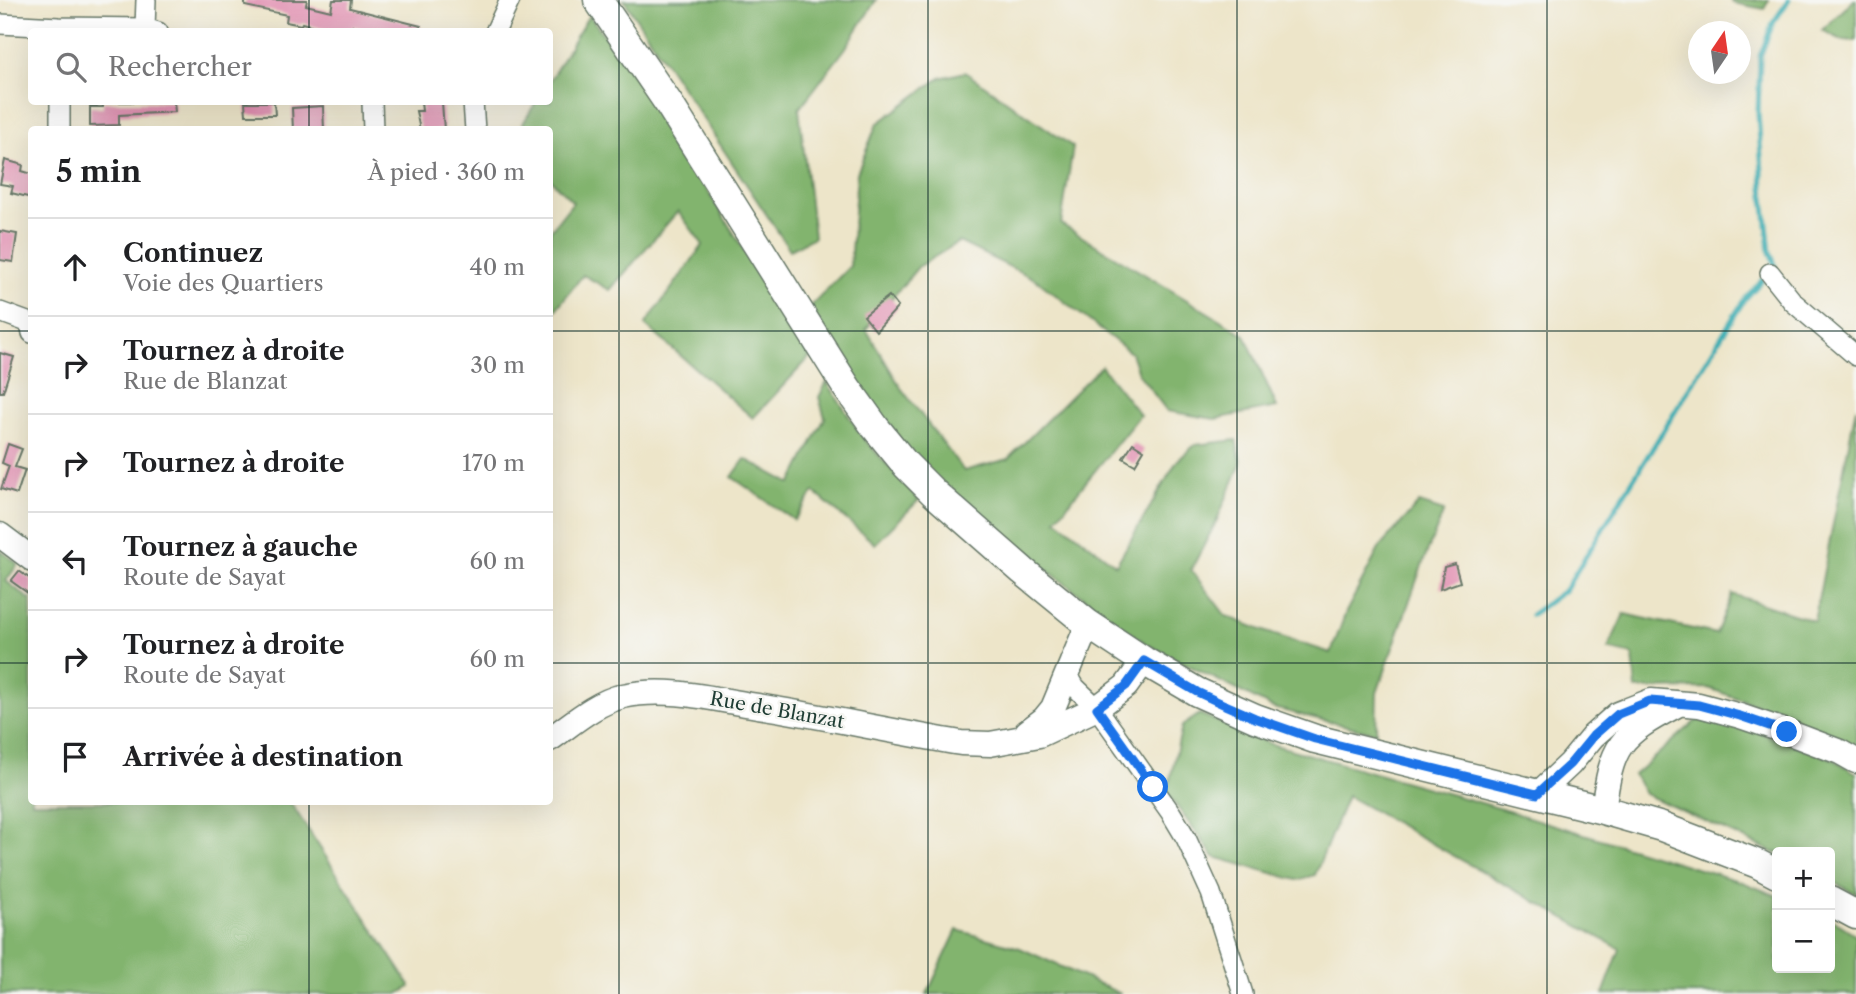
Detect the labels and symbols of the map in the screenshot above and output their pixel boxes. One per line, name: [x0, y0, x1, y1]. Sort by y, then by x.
north arrow: [1688, 21, 1751, 84]
street label: Rue de Blanzat: [708, 687, 846, 733]
route end: [1771, 716, 1802, 747]
route start: [1137, 771, 1168, 802]

